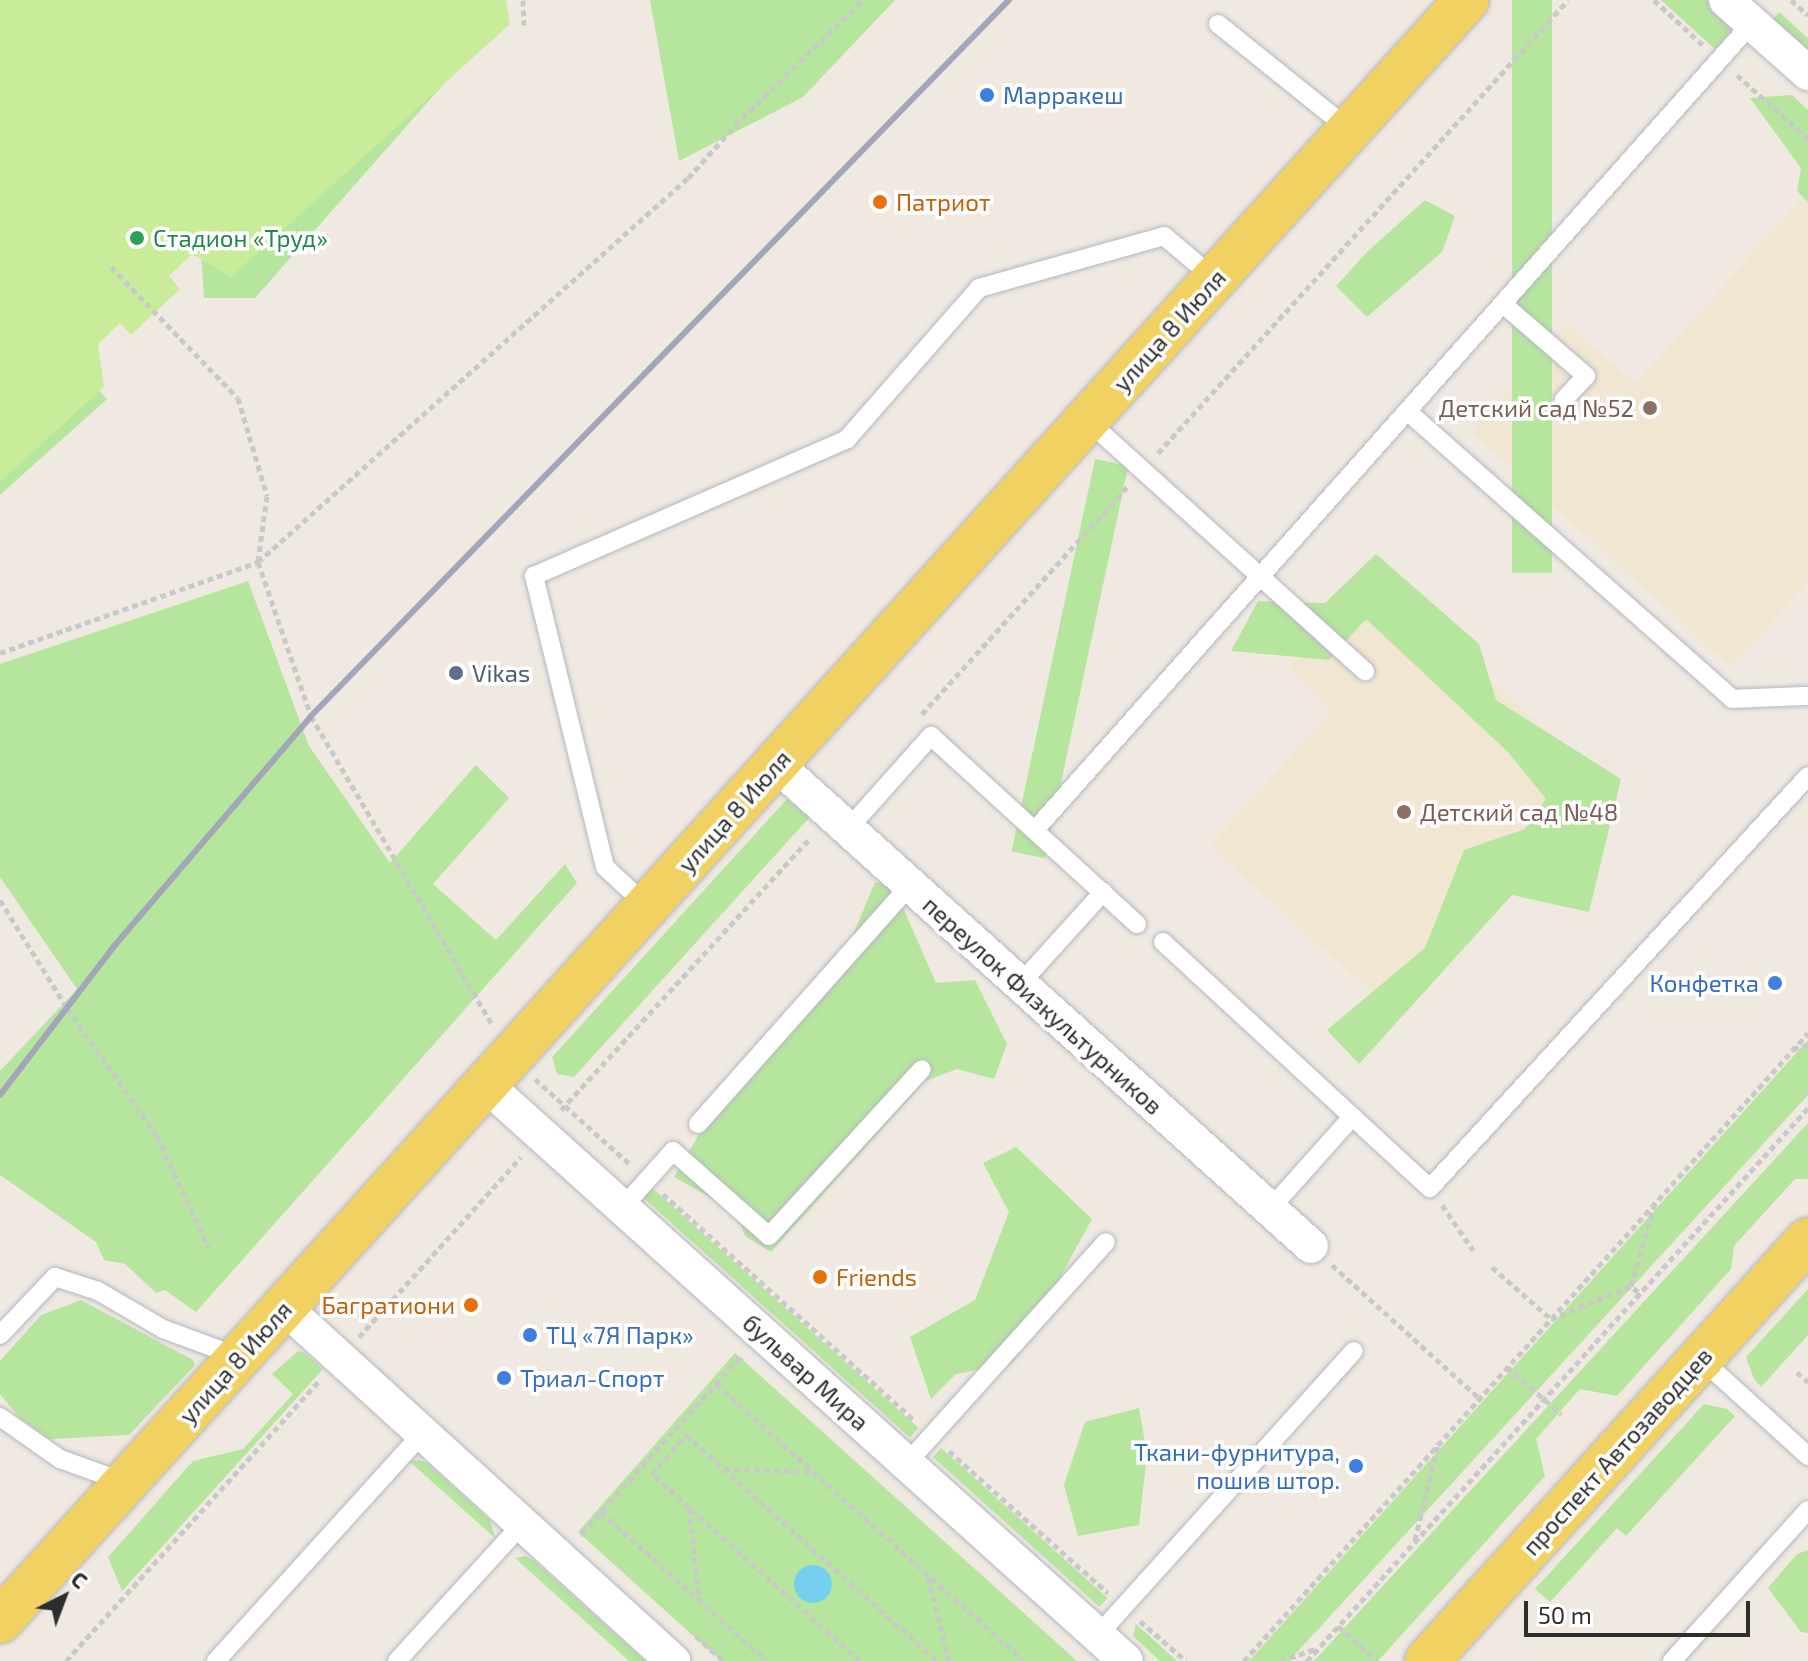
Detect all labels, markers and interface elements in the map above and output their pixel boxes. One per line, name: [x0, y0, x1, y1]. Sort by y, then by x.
place label: Марракеш: [1003, 81, 1124, 109]
marker: Марракеш: [978, 86, 996, 104]
place label: Патриот: [896, 188, 990, 216]
marker: Патриот: [871, 193, 889, 211]
place label: Стадион «Труд»: [153, 224, 328, 252]
marker: Стадион «Труд»: [128, 229, 146, 247]
street label: улица 8 Июля: [1107, 263, 1231, 397]
place label: Детский сад №52: [1439, 394, 1634, 422]
marker: Детский сад №52: [1641, 399, 1659, 417]
place label: Vikas: [472, 659, 530, 687]
marker: Vikas: [447, 664, 465, 682]
street label: улица 8 Июля: [672, 744, 796, 878]
place label: Детский сад №48: [1420, 798, 1618, 826]
marker: Детский сад №48: [1395, 803, 1413, 821]
street label: переулок Физкультурников: [917, 890, 1169, 1120]
place label: Конфетка: [1649, 969, 1759, 997]
marker: Конфетка: [1766, 974, 1784, 992]
place label: Friends: [836, 1263, 917, 1291]
marker: Friends: [811, 1268, 829, 1286]
place label: Багратиони: [321, 1291, 455, 1319]
street label: улица 8 Июля: [173, 1295, 297, 1429]
marker: Багратиони: [462, 1296, 480, 1314]
street label: бульвар Мира: [737, 1308, 875, 1436]
place label: ТЦ «7Я Парк»: [546, 1321, 694, 1349]
marker: ТЦ «7Я Парк»: [521, 1326, 539, 1344]
street label: проспект Автозаводцев: [1516, 1341, 1718, 1561]
place label: Триал-Спорт: [520, 1364, 664, 1392]
marker: Триал-Спорт: [495, 1369, 513, 1387]
place label: Ткани-фурнитура, пошив штор.: [1134, 1438, 1340, 1494]
marker: Ткани-фурнитура, пошив штор.: [1347, 1457, 1365, 1475]
north arrow: [24, 1557, 104, 1637]
text: С: [67, 1565, 94, 1593]
scale bar: [1528, 1585, 1754, 1635]
text: 50 m: [1538, 1600, 1592, 1629]

